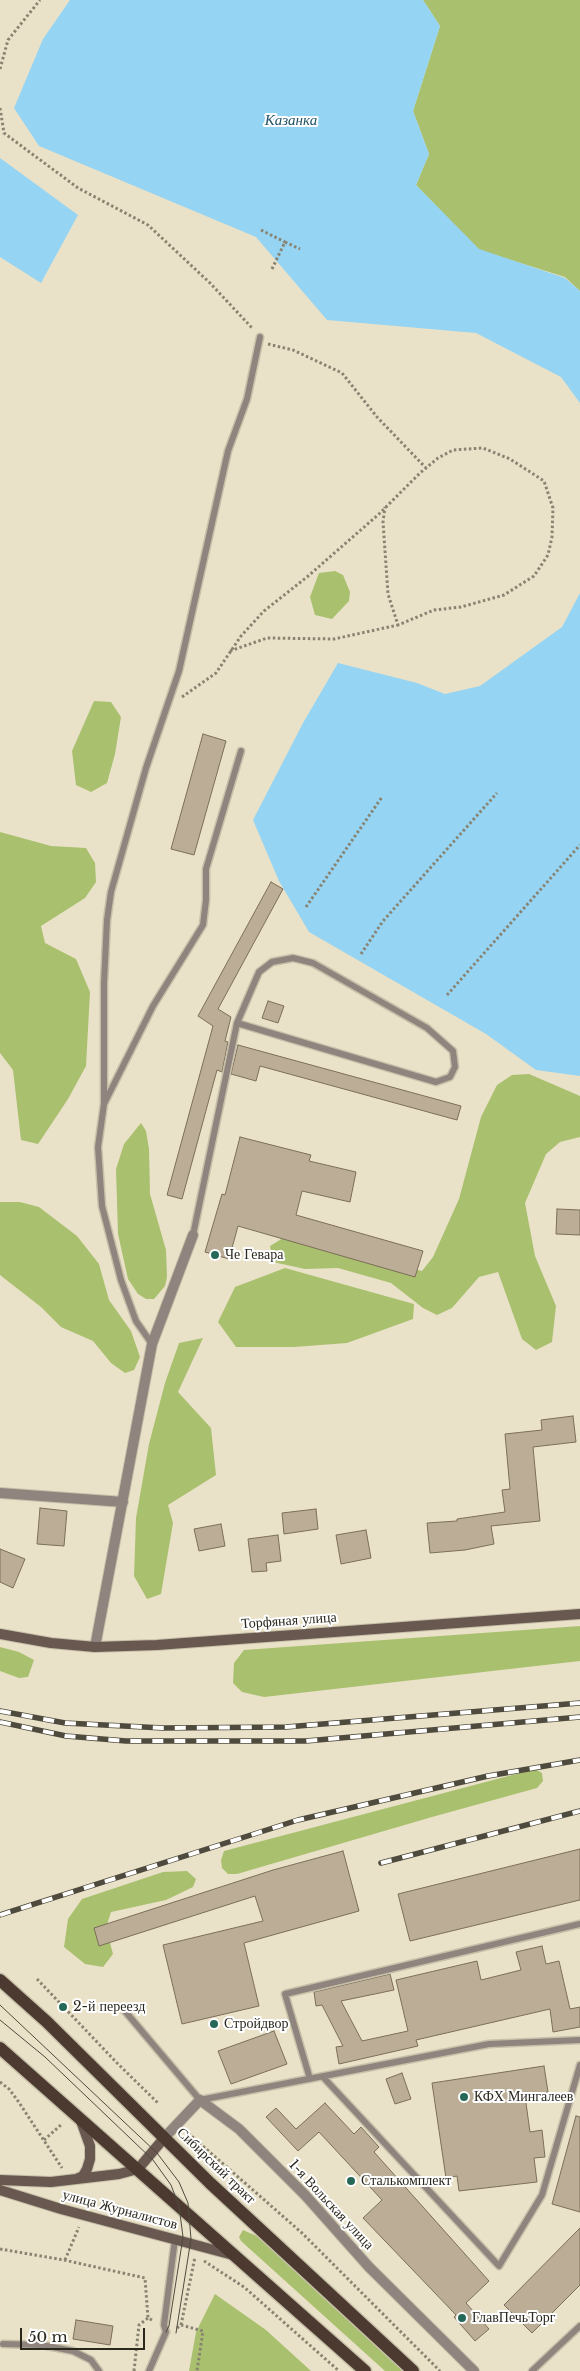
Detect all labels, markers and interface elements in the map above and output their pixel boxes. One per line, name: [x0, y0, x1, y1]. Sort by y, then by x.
water label: Казанка: [265, 112, 317, 130]
place label: Че Гевара: [225, 1247, 283, 1263]
marker: Че Гевара: [209, 1249, 221, 1261]
street label: Торфяная улица: [241, 1609, 337, 1633]
place label: 2-й переезд: [73, 1999, 145, 2015]
marker: 2-й переезд: [57, 2001, 69, 2013]
place label: Стройдвор: [224, 2016, 289, 2032]
marker: Стройдвор: [208, 2018, 220, 2030]
place label: КФХ Мингалеев: [474, 2089, 573, 2105]
marker: КФХ Мингалеев: [458, 2091, 470, 2103]
street label: Сибирский тракт: [173, 2124, 259, 2208]
street label: 1-я Вольская улица: [285, 2157, 377, 2253]
place label: Сталькомплект: [361, 2173, 451, 2189]
marker: Сталькомплект: [345, 2175, 357, 2187]
street label: улица Журналистов: [61, 2187, 179, 2233]
place label: ГлавПечьТорг: [472, 2310, 555, 2326]
marker: ГлавПечьТорг: [456, 2312, 468, 2324]
scale bar: [22, 2318, 148, 2350]
text: 50 m: [28, 2327, 68, 2346]

